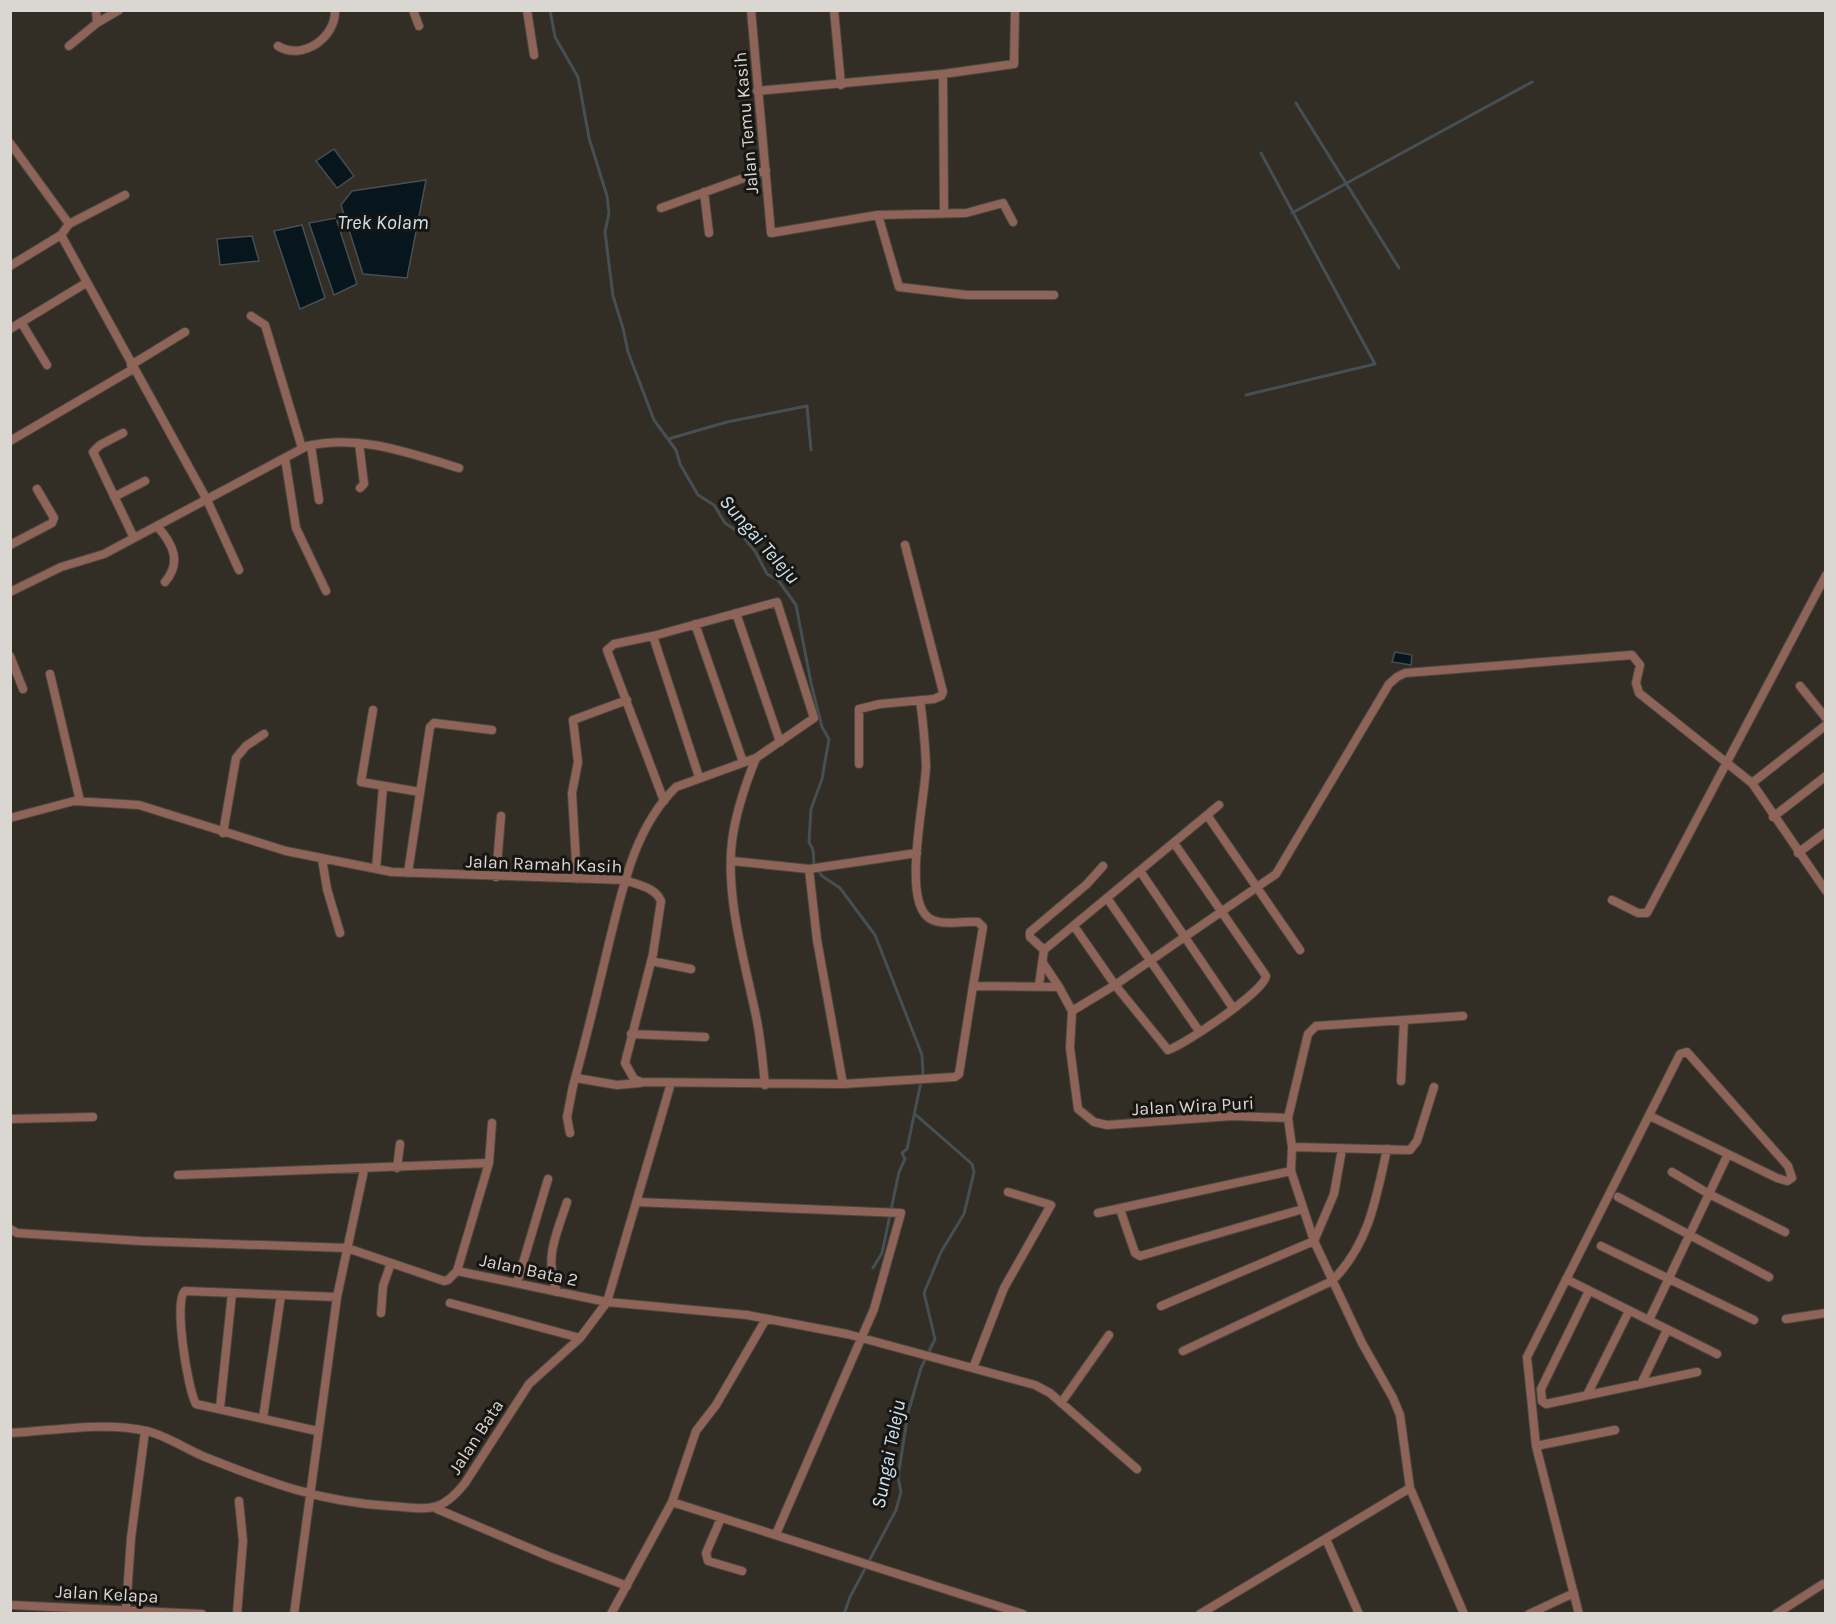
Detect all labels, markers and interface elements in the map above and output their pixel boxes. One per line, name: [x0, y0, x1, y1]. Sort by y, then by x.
street label: Jalan Temu Kasih: [729, 51, 763, 195]
water label: Trek Kolam: [338, 211, 428, 234]
water label: Sungai Teleju: [715, 490, 804, 589]
street label: Jalan Ramah Kasih: [465, 850, 623, 878]
street label: Jalan Wira Puri: [1131, 1092, 1255, 1120]
street label: Jalan Bata 2: [478, 1249, 580, 1291]
street label: Jalan Bata: [444, 1395, 508, 1479]
water label: Sungai Teleju: [867, 1398, 910, 1510]
street label: Jalan Kelapa: [55, 1580, 159, 1608]

